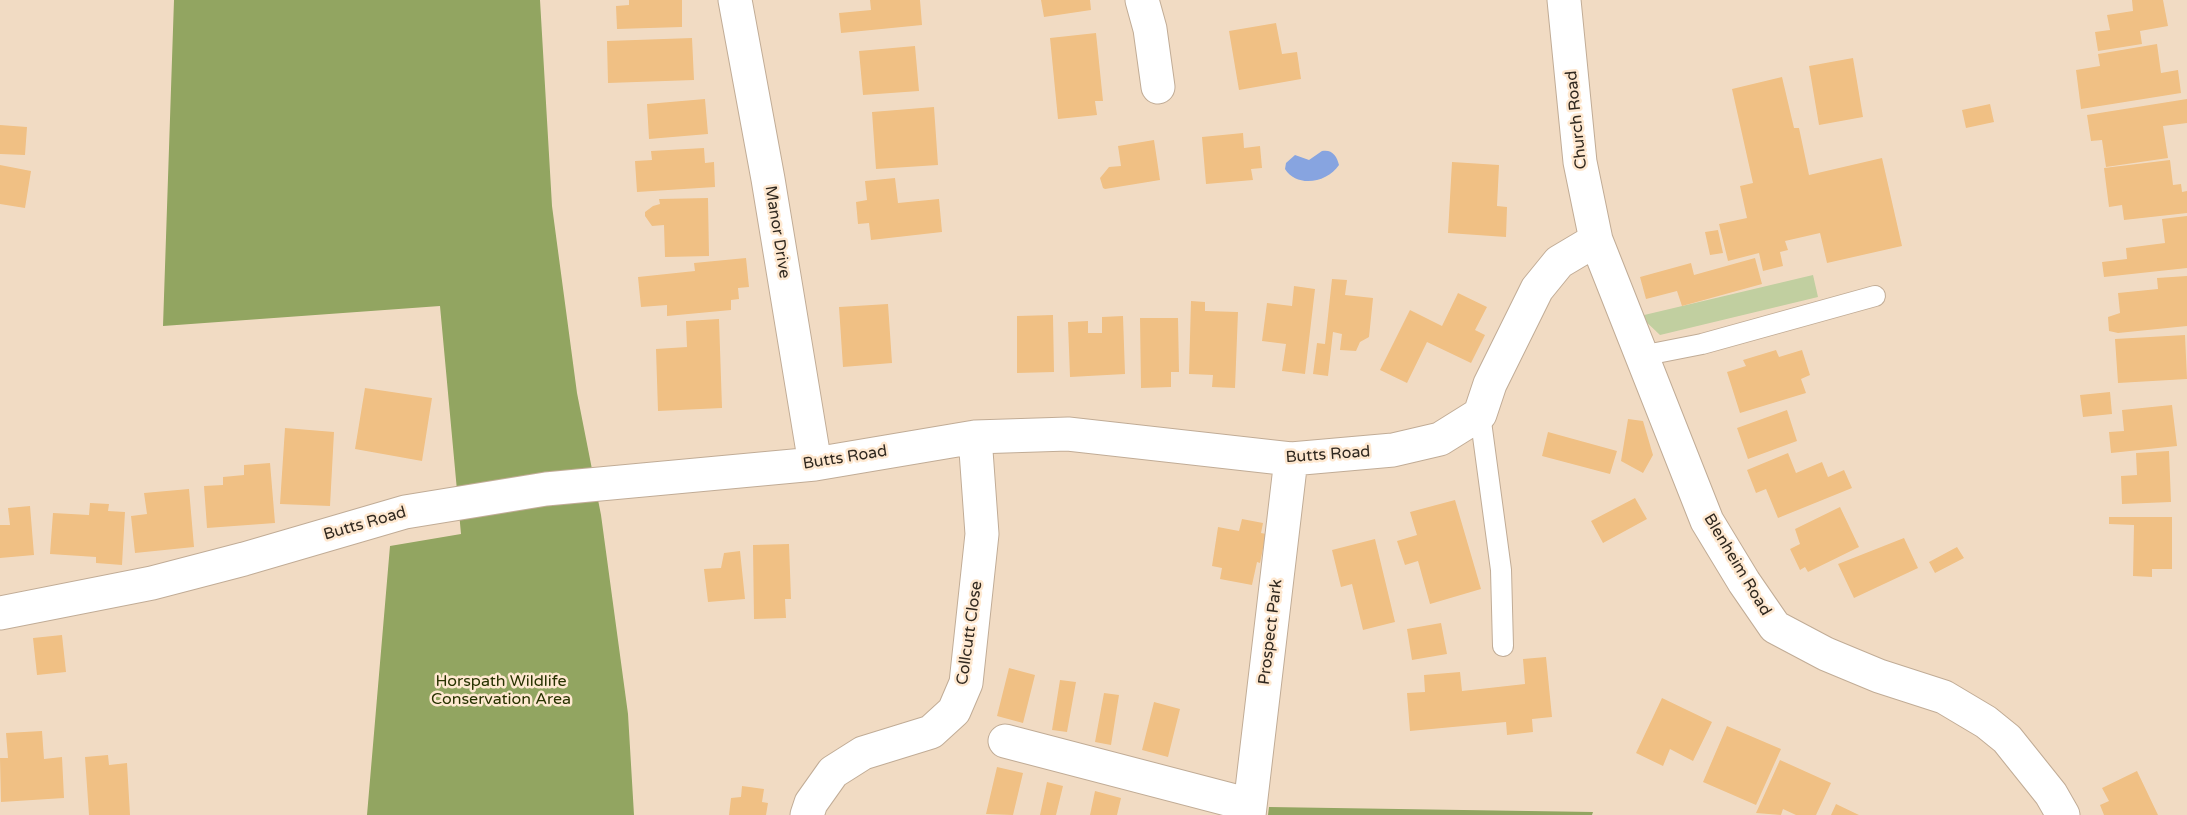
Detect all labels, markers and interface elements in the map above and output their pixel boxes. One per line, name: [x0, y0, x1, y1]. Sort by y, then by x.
street label: Church Road: [1562, 70, 1592, 170]
street label: Manor Drive: [760, 184, 794, 280]
street label: Butts Road: [802, 442, 888, 474]
street label: Butts Road: [1285, 442, 1371, 468]
street label: Butts Road: [322, 503, 408, 545]
street label: Blenheim Road: [1699, 511, 1775, 619]
street label: Prospect Park: [1255, 578, 1287, 686]
street label: Collcutt Close: [953, 580, 987, 686]
park label: Horspath Wildlife Conservation Area: [431, 672, 571, 710]

